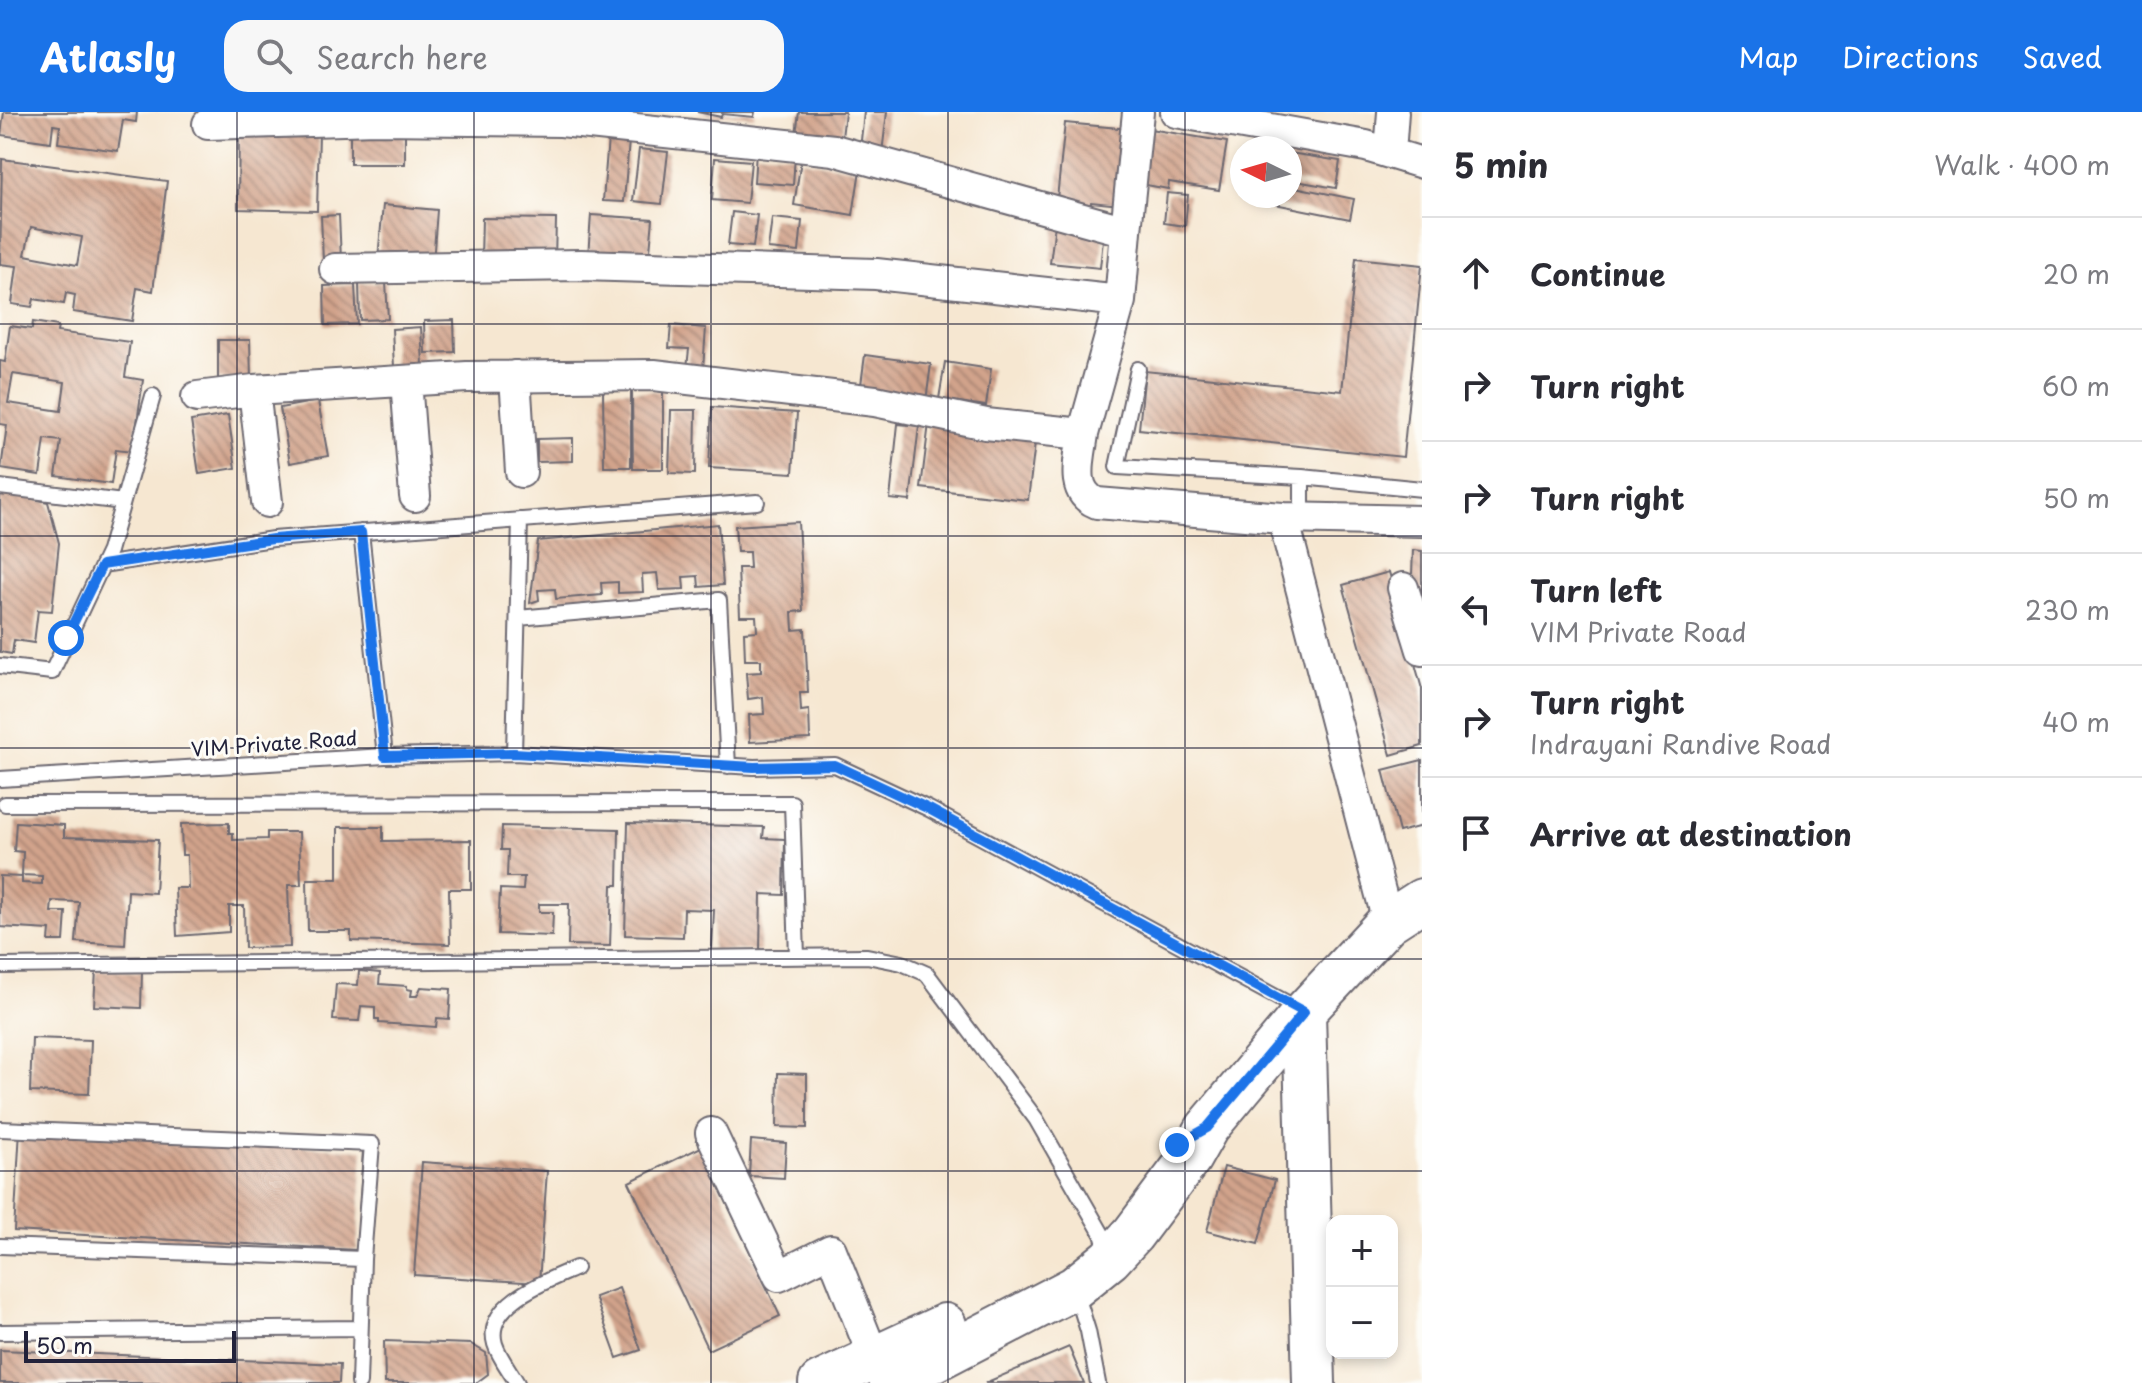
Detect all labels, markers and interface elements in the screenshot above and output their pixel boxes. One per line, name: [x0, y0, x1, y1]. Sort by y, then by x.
search box: [224, 20, 784, 92]
text: Atlasly: [40, 28, 176, 85]
icon: search: [252, 34, 296, 78]
text: Search here: [316, 34, 488, 79]
text: Map: [1739, 35, 1798, 78]
text: Directions: [1842, 35, 1979, 78]
text: Saved: [2023, 35, 2102, 78]
north arrow: [1230, 136, 1302, 208]
text: 5 min: [1454, 138, 1548, 190]
text: Walk · 400 m: [1934, 145, 2110, 184]
icon: ahead: [1454, 251, 1498, 295]
text: Continue: [1530, 251, 1665, 296]
text: 20 m: [2043, 254, 2110, 293]
icon: right: [1454, 363, 1498, 407]
text: Turn right: [1530, 363, 1685, 408]
text: 60 m: [2042, 366, 2110, 405]
icon: right: [1454, 475, 1498, 519]
text: Turn right: [1530, 475, 1685, 520]
text: 50 m: [2043, 478, 2110, 517]
text: Turn left: [1530, 567, 1662, 612]
icon: left: [1454, 587, 1498, 631]
text: 230 m: [2025, 590, 2110, 629]
text: VIM Private Road: [1530, 612, 1747, 651]
route start: [48, 620, 84, 656]
text: Turn right: [1530, 679, 1685, 724]
icon: right: [1454, 699, 1498, 743]
text: 40 m: [2042, 702, 2110, 741]
street label: VIM Private Road: [190, 722, 358, 764]
text: Indrayani Randive Road: [1530, 724, 1831, 763]
icon: arrive: [1454, 811, 1498, 855]
text: Arrive at destination: [1530, 811, 1852, 856]
route end: [1159, 1127, 1195, 1163]
map controls: [1326, 1215, 1398, 1359]
button: +: [1326, 1215, 1398, 1287]
button: −: [1326, 1287, 1398, 1359]
scale bar: [24, 1327, 236, 1363]
text: 50 m: [36, 1328, 93, 1361]

